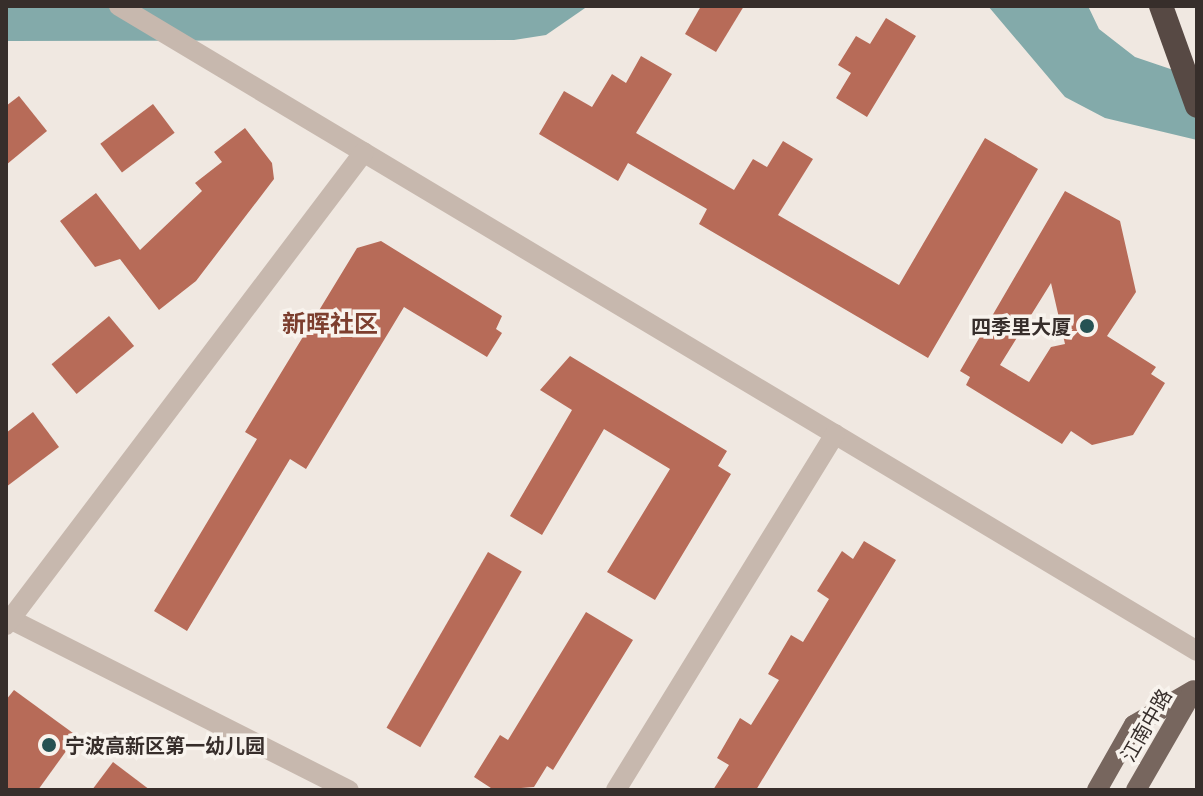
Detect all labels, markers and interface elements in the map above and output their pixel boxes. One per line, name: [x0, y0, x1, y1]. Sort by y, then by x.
district label: 新晖社区: [282, 309, 378, 337]
place label: 四季里大厦: [971, 314, 1071, 338]
marker: 四季里大厦: [1078, 317, 1096, 335]
street label: 江南中路: [1116, 684, 1176, 766]
place label: 宁波高新区第一幼儿园: [65, 733, 265, 757]
marker: 宁波高新区第一幼儿园: [40, 736, 58, 754]

